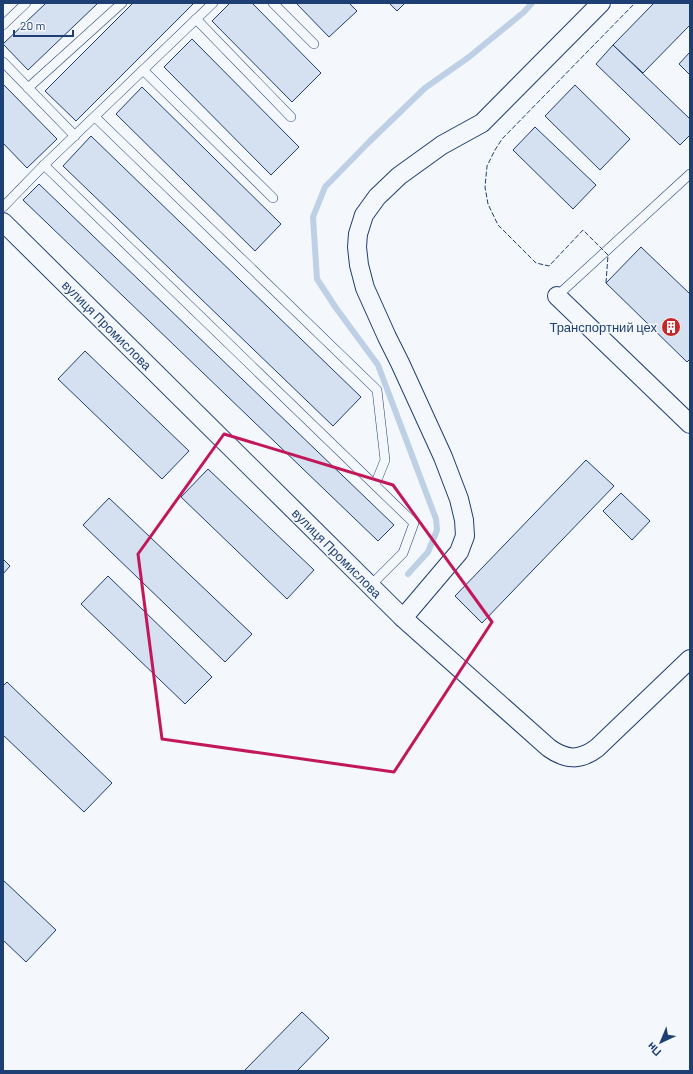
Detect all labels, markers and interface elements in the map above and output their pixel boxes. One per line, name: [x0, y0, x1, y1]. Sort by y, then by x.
scale bar: [14, 12, 73, 38]
text: 20 m: [20, 18, 46, 32]
street label: вулиця Промислова: [59, 277, 156, 374]
building icon: Транспортний цех: [660, 316, 682, 338]
place label: Транспортний цех: [549, 319, 657, 335]
street label: вулиця Промислова: [289, 505, 386, 602]
north arrow: [641, 1022, 681, 1062]
text: Пн: [644, 1040, 663, 1059]

